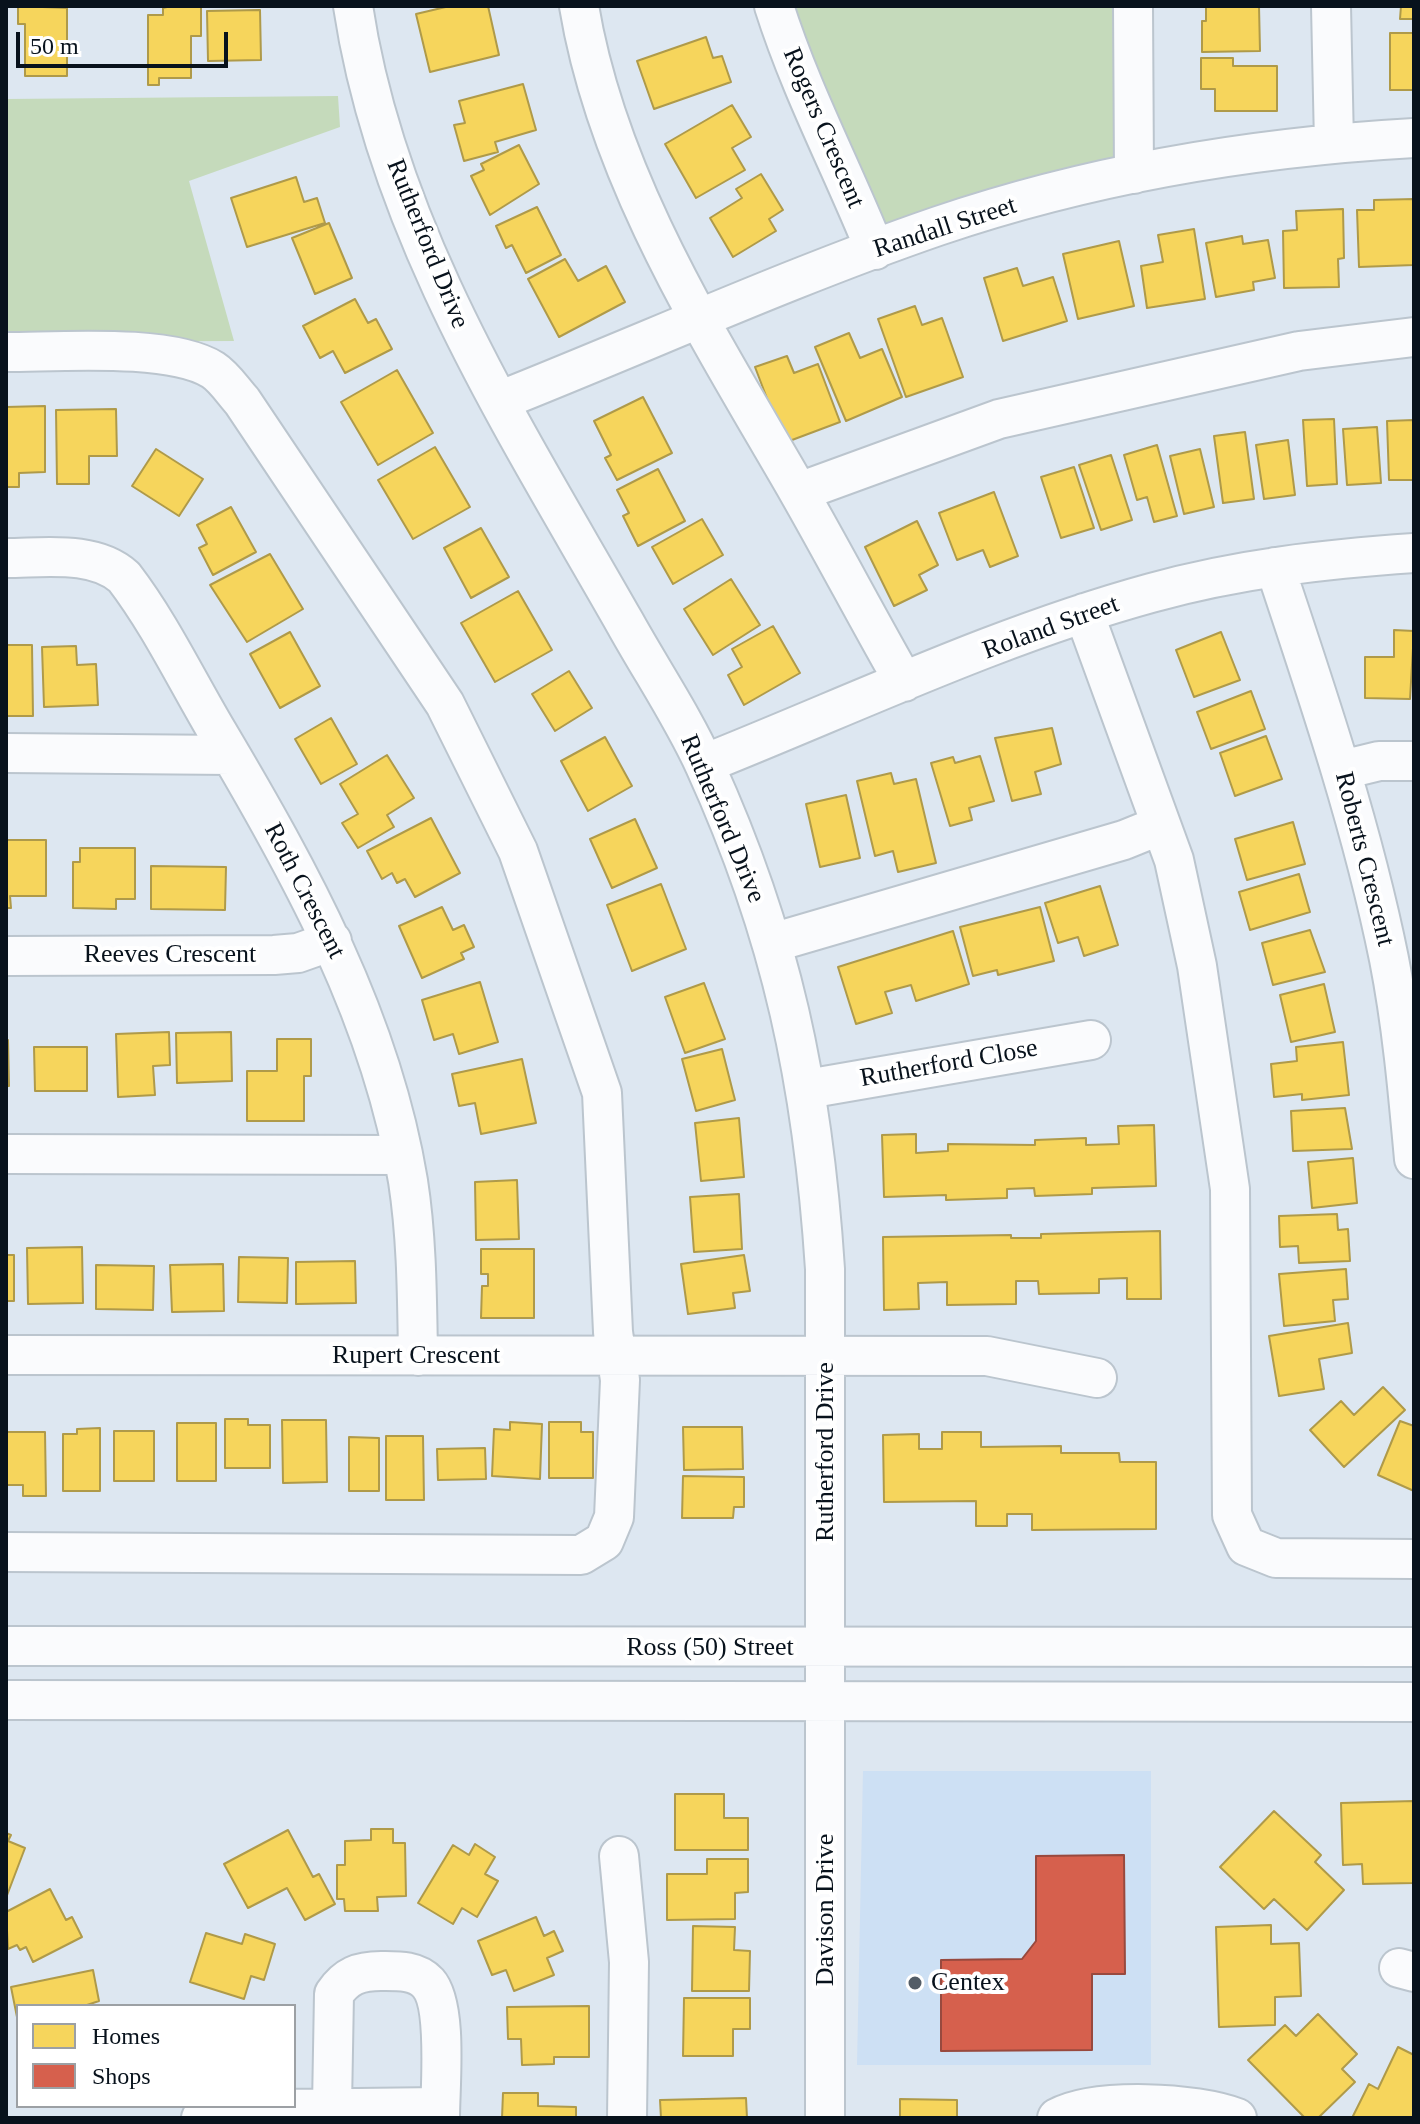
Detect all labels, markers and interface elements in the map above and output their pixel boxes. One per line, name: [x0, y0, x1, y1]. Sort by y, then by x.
scale bar: [20, 16, 232, 66]
text: 50 m: [30, 33, 79, 59]
street label: Rogers Crescent: [775, 43, 871, 213]
street label: Rutherford Drive: [379, 155, 475, 333]
street label: Randall Street: [870, 190, 1020, 266]
street label: Roland Street: [979, 589, 1123, 667]
street label: Rutherford Drive: [673, 730, 771, 908]
street label: Roberts Crescent: [1327, 769, 1401, 949]
street label: Roth Crescent: [256, 818, 352, 964]
street label: Reeves Crescent: [84, 939, 256, 971]
street label: Rutherford Close: [858, 1033, 1040, 1095]
street label: Rupert Crescent: [332, 1340, 500, 1372]
street label: Rutherford Drive: [810, 1362, 842, 1542]
street label: Ross (50) Street: [626, 1632, 794, 1664]
street label: Davison Drive: [810, 1834, 842, 1986]
place label: Centex: [931, 1967, 1005, 1999]
marker: Centex: [906, 1974, 924, 1992]
legend: [16, 2004, 296, 2108]
text: Homes: [92, 2023, 160, 2049]
text: Shops: [92, 2063, 151, 2089]

